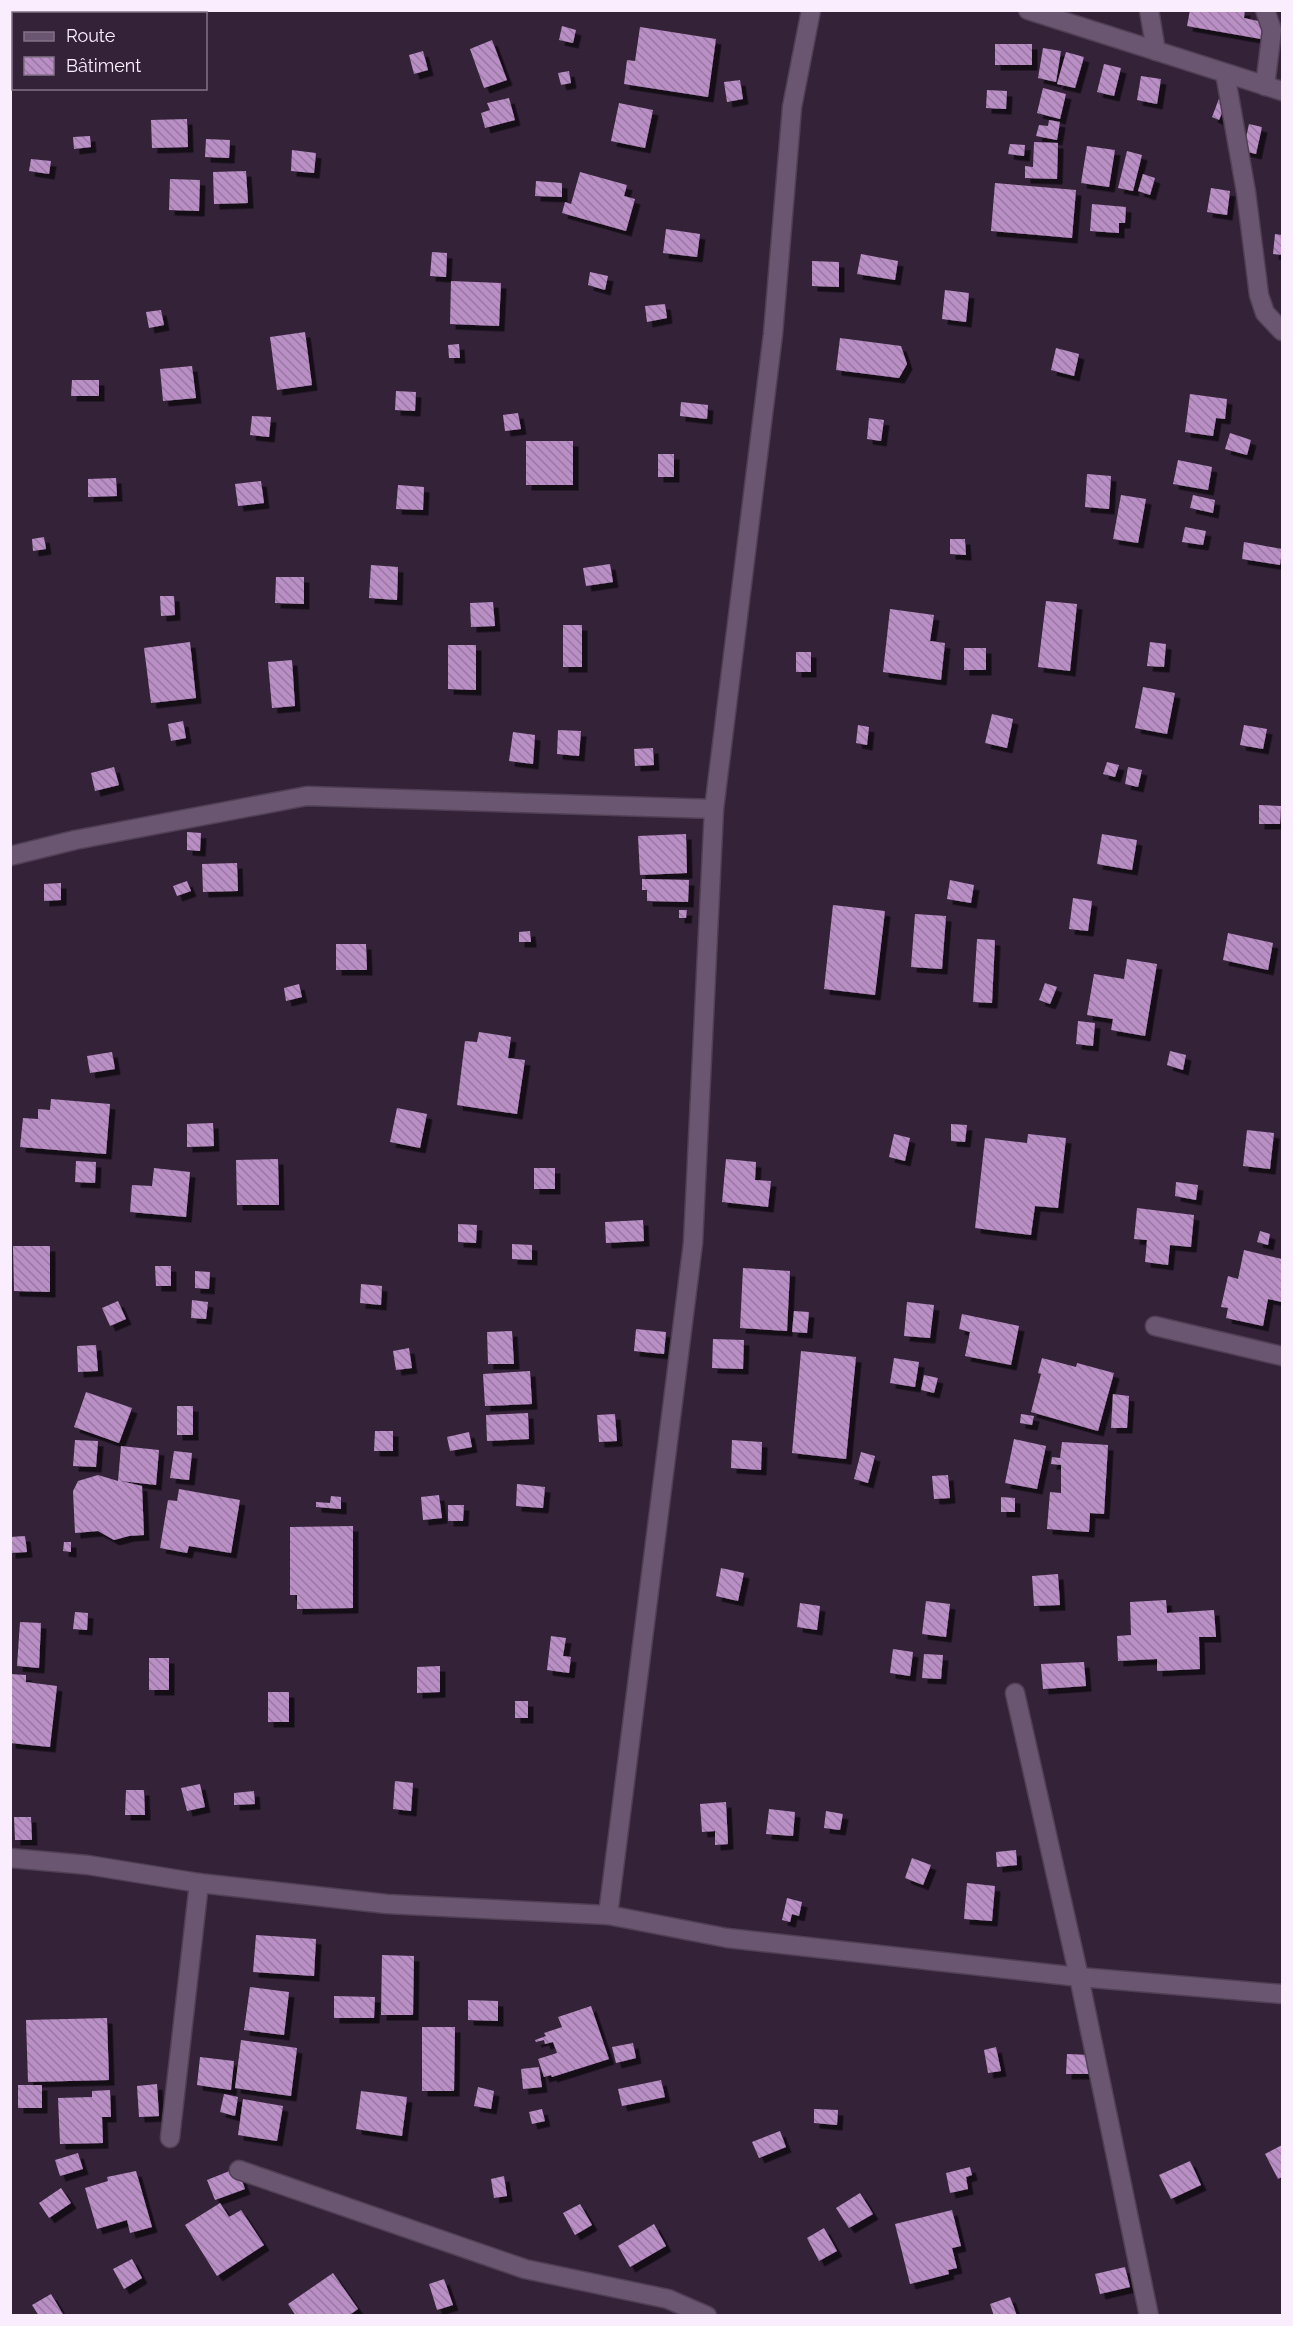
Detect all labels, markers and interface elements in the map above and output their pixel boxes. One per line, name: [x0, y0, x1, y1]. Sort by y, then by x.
legend: [12, 12, 207, 90]
text: Route: [66, 25, 116, 46]
text: Bâtiment: [66, 55, 141, 76]

